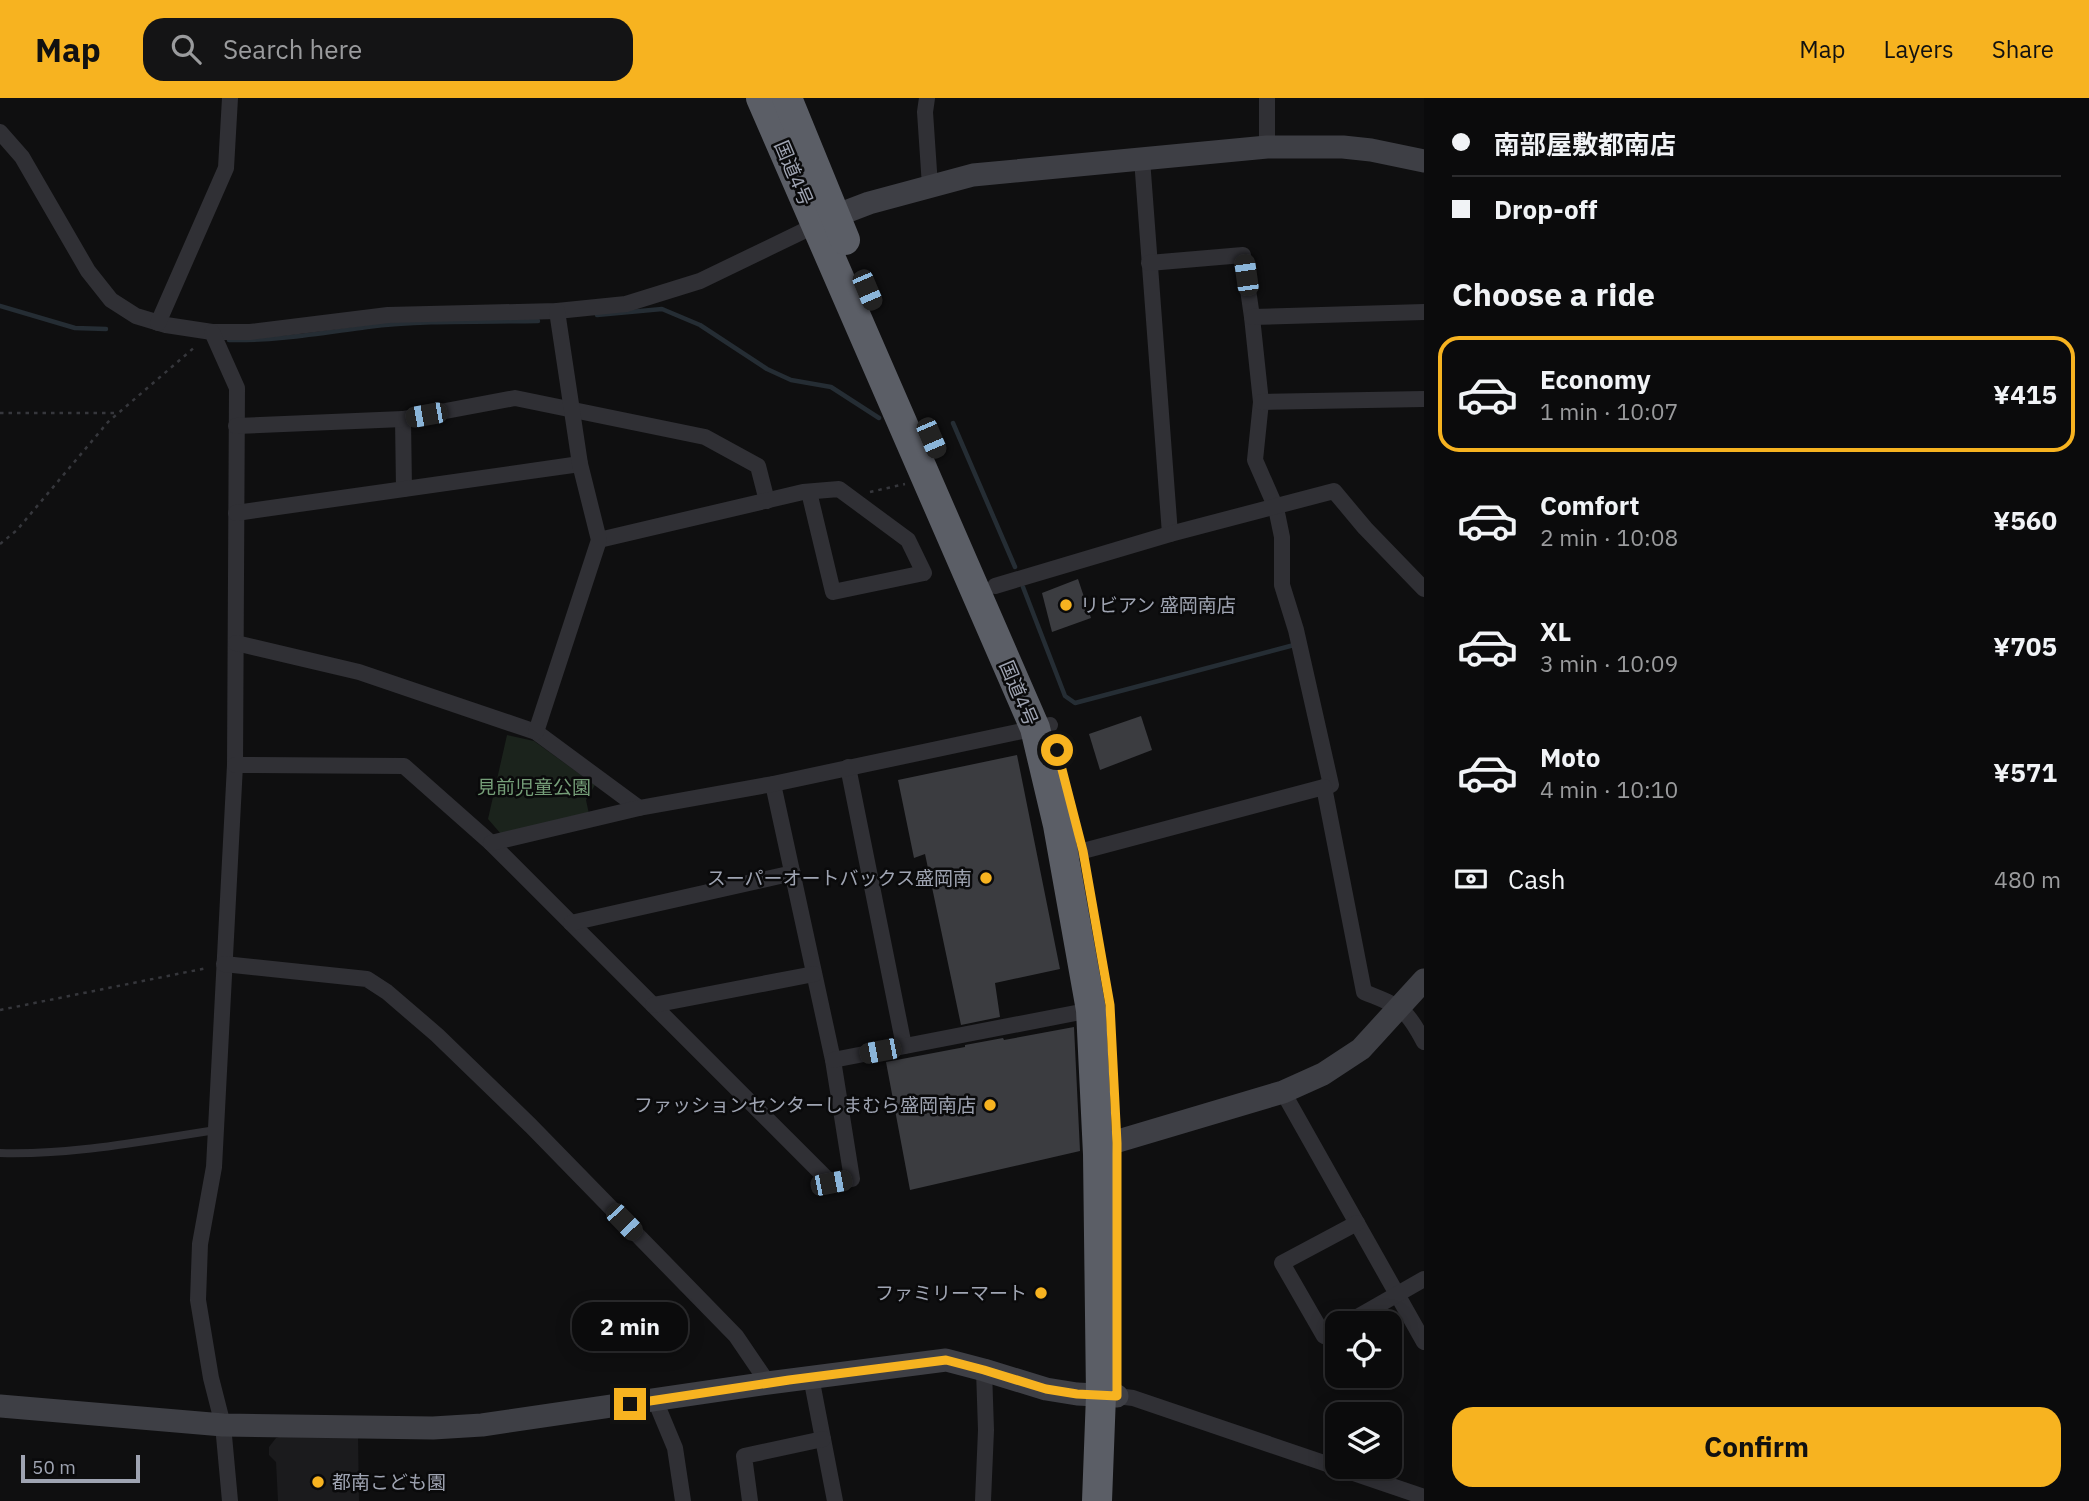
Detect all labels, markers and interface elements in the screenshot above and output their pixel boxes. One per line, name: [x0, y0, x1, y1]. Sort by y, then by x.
search box: [143, 18, 633, 81]
text: Map: [35, 28, 101, 71]
icon: search: [167, 30, 205, 68]
text: Search here: [223, 32, 362, 66]
text: Map: [1799, 33, 1846, 65]
text: Layers: [1884, 33, 1954, 65]
text: Share: [1992, 33, 2054, 65]
text: 南部屋敷都南店: [1494, 127, 1676, 161]
street label: 国道4号: [770, 137, 818, 209]
text: Drop-off: [1494, 192, 1597, 226]
car: [1233, 253, 1260, 297]
car: [850, 267, 885, 313]
text: Choose a ride: [1452, 273, 1655, 315]
text: Economy: [1540, 362, 1651, 396]
icon: car: [1456, 363, 1519, 426]
text: ¥415: [1993, 377, 2057, 411]
text: 1 min · 10:07: [1540, 396, 1678, 426]
car: [404, 401, 449, 429]
car: [914, 415, 949, 461]
text: Comfort: [1540, 488, 1639, 522]
icon: car: [1456, 489, 1519, 552]
text: ¥560: [1993, 503, 2057, 537]
text: 2 min · 10:08: [1540, 522, 1678, 552]
place label: リビアン 盛岡南店: [1080, 593, 1236, 617]
marker: リビアン 盛岡南店: [1058, 597, 1074, 613]
text: XL: [1540, 614, 1571, 648]
icon: car: [1456, 615, 1519, 678]
text: ¥705: [1993, 629, 2057, 663]
text: 3 min · 10:09: [1540, 648, 1678, 678]
street label: 国道4号: [995, 657, 1043, 729]
route start: [1041, 734, 1073, 766]
text: Moto: [1540, 740, 1600, 774]
icon: car: [1456, 741, 1519, 804]
text: ¥571: [1993, 755, 2057, 789]
text: 4 min · 10:10: [1540, 774, 1678, 804]
park label: 見前児童公園: [477, 775, 591, 799]
icon: cash: [1452, 860, 1490, 898]
text: Cash: [1508, 862, 1565, 896]
text: 480 m: [1994, 864, 2061, 894]
place label: スーパーオートバックス盛岡南: [707, 866, 972, 890]
marker: スーパーオートバックス盛岡南: [978, 870, 994, 886]
car: [858, 1037, 903, 1065]
place label: ファッションセンターしまむら盛岡南店: [634, 1093, 976, 1117]
marker: ファッションセンターしまむら盛岡南店: [982, 1097, 998, 1113]
car: [809, 1169, 854, 1197]
car: [602, 1200, 647, 1244]
place label: ファミリーマート: [875, 1281, 1027, 1305]
marker: ファミリーマート: [1033, 1285, 1049, 1301]
callout: 2 min: [572, 1302, 688, 1352]
text: 2 min: [600, 1311, 660, 1341]
map controls: [1325, 1311, 1402, 1479]
button: locate: [1325, 1311, 1402, 1388]
route end: [614, 1388, 646, 1420]
button: layers: [1325, 1402, 1402, 1479]
button: Confirm: [1452, 1407, 2061, 1487]
scale bar: [21, 1452, 140, 1484]
text: 50 m: [32, 1455, 76, 1479]
place label: 都南こども園: [332, 1470, 446, 1494]
marker: 都南こども園: [310, 1474, 326, 1490]

